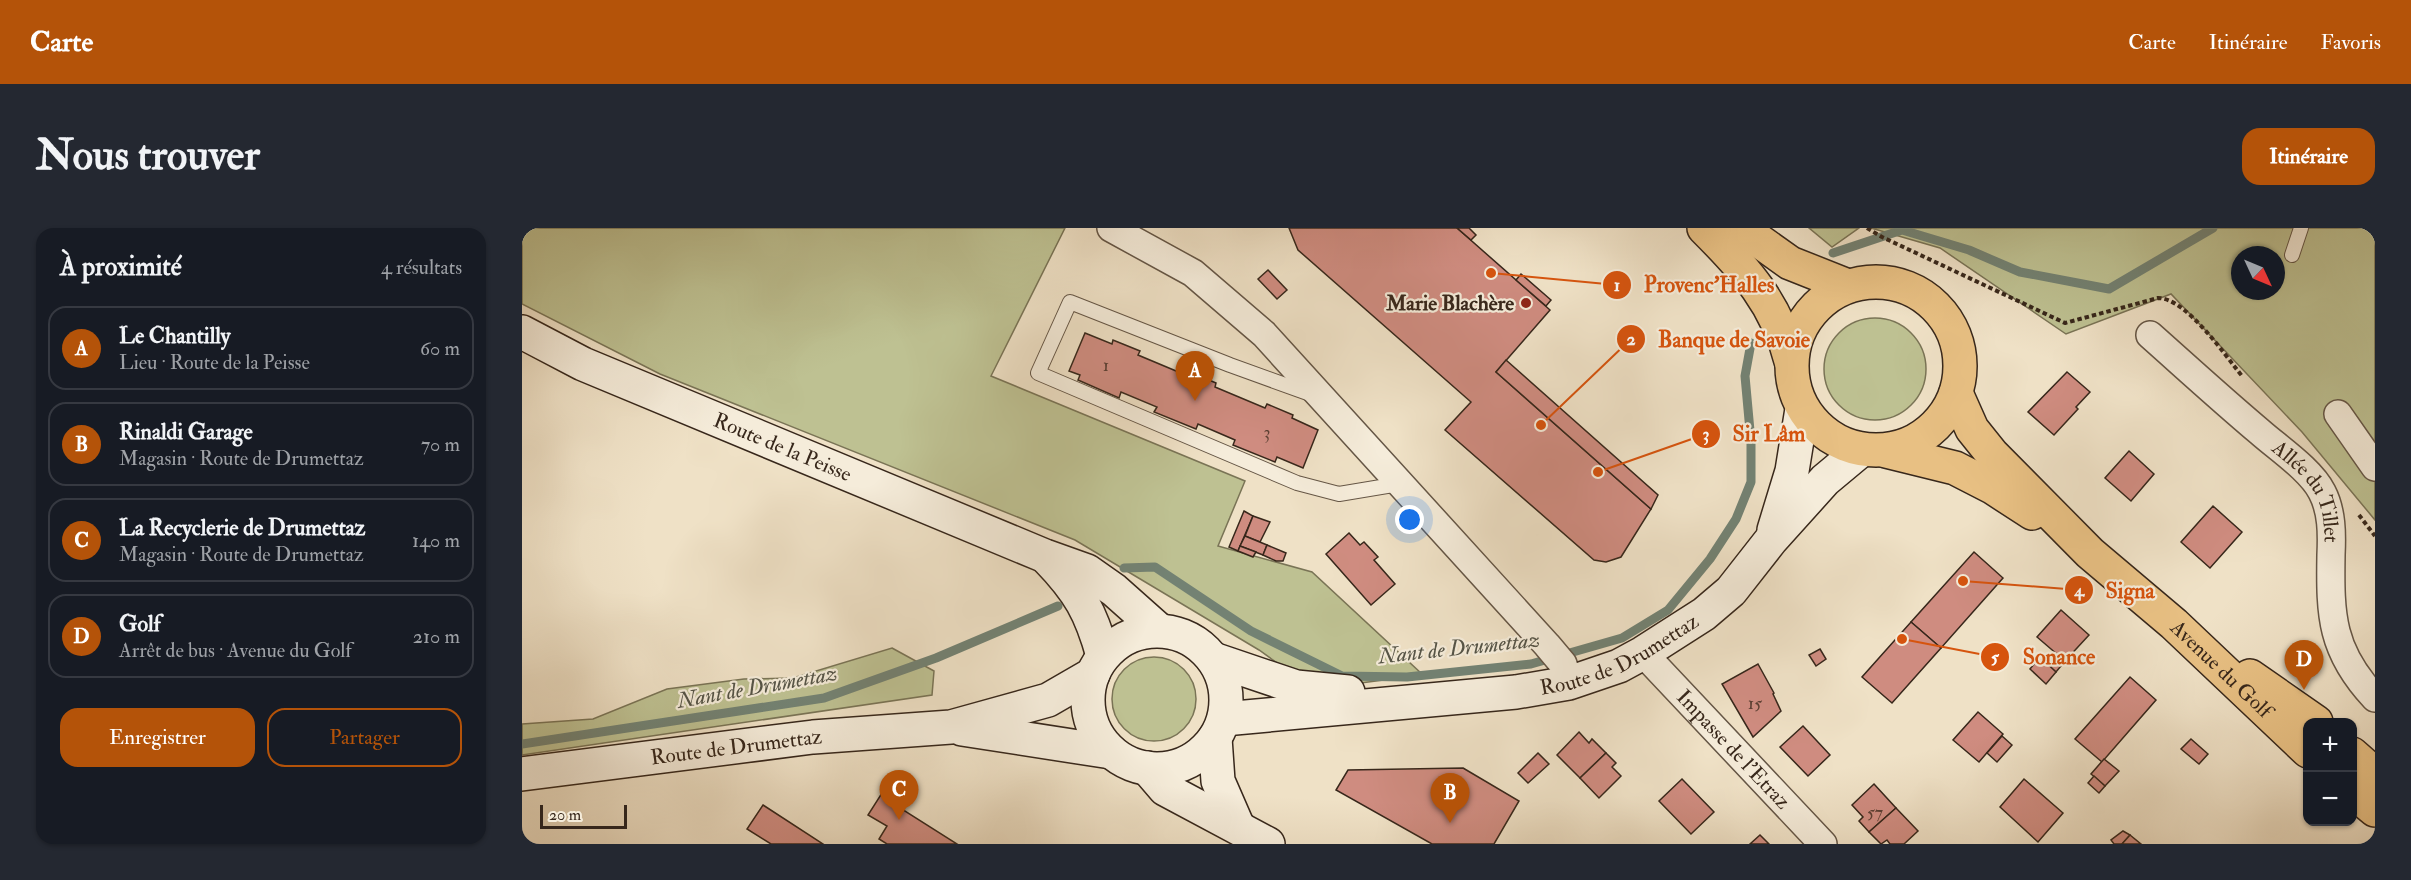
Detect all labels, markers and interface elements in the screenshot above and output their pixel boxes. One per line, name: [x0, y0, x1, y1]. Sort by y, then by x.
text: Carte: [30, 25, 93, 60]
text: Carte: [2128, 29, 2176, 56]
text: Itinéraire: [2209, 29, 2287, 56]
text: Favoris: [2320, 29, 2381, 56]
button: Itinéraire: [2242, 128, 2375, 185]
text: Nous trouver: [36, 130, 260, 182]
north arrow: [2231, 246, 2285, 300]
text: À proximité: [60, 251, 182, 283]
text: 4 résultats: [381, 255, 462, 280]
callout: Provenc'Halles: [1602, 265, 1786, 305]
text: Provenc'Halles: [1644, 271, 1775, 299]
text: 1: [1614, 274, 1620, 297]
place label: Marie Blachère: [1385, 290, 1514, 317]
marker: Marie Blachère: [1519, 296, 1533, 310]
callout: Banque de Savoie: [1616, 319, 1822, 359]
text: Le Chantilly: [119, 322, 231, 350]
text: Banque de Savoie: [1658, 326, 1811, 355]
text: 2: [1626, 328, 1636, 351]
text: A: [75, 336, 88, 361]
text: 60 m: [420, 336, 460, 361]
text: Lieu · Route de la Peisse: [119, 350, 310, 375]
pin: A: [1176, 352, 1214, 401]
house number: 1: [1103, 354, 1109, 377]
street label: Route de la Peisse: [709, 407, 856, 488]
callout: Sir Lâm: [1691, 414, 1818, 454]
text: Rinaldi Garage: [119, 418, 253, 446]
text: Sir Lâm: [1733, 420, 1806, 448]
house number: 3: [1264, 421, 1270, 444]
text: 3: [1703, 423, 1710, 446]
text: B: [75, 432, 88, 457]
text: 70 m: [421, 432, 460, 457]
street label: Allée du Tillet: [2266, 434, 2344, 543]
text: Magasin · Route de Drumettaz: [119, 446, 364, 471]
your location: [1395, 505, 1424, 534]
text: La Recyclerie de Drumettaz: [119, 514, 365, 542]
text: C: [74, 528, 89, 553]
text: 140 m: [412, 528, 460, 553]
text: Magasin · Route de Drumettaz: [119, 542, 364, 567]
callout: Signa: [2064, 570, 2167, 610]
text: Signa: [2105, 577, 2156, 606]
text: 4: [2073, 579, 2085, 602]
street label: Route de Drumettaz: [1538, 608, 1704, 702]
text: Golf: [119, 610, 161, 638]
street label: Avenue du Golf: [2164, 614, 2280, 726]
text: D: [73, 624, 90, 649]
text: 210 m: [413, 624, 460, 649]
water label: Nant de Drumettaz: [1376, 626, 1541, 670]
callout: Sonance: [1980, 637, 2107, 677]
text: Arrêt de bus · Avenue du Golf: [119, 638, 352, 663]
pin: D: [2284, 640, 2324, 690]
text: Sonance: [2023, 643, 2096, 671]
text: 5: [1991, 646, 2000, 669]
water label: Nant de Drumettaz: [674, 659, 839, 715]
street label: Impasse de l'Etraz: [1670, 684, 1796, 815]
house number: 15: [1748, 692, 1762, 715]
button: Enregistrer: [60, 708, 255, 767]
button: Partager: [267, 708, 462, 767]
map controls: [2303, 718, 2357, 826]
button: +: [2303, 718, 2357, 772]
street label: Route de Drumettaz: [649, 723, 823, 772]
pin: C: [880, 770, 919, 820]
button: −: [2303, 772, 2357, 826]
pin: B: [1430, 774, 1470, 823]
house number: 57: [1867, 801, 1883, 824]
scale bar: [540, 802, 627, 830]
text: 20 m: [549, 805, 581, 825]

